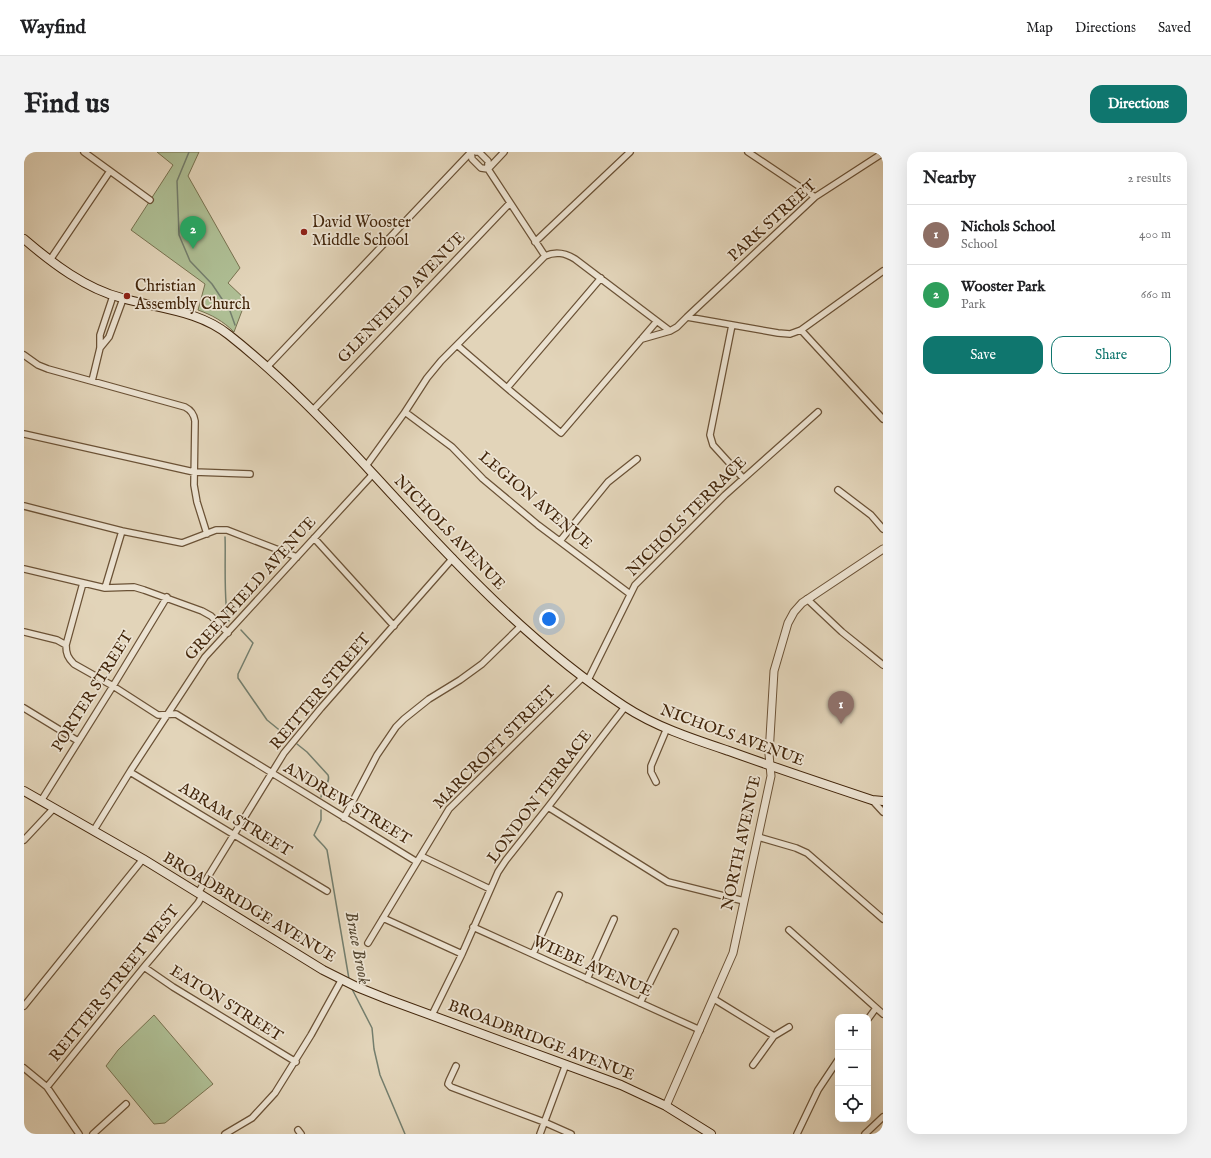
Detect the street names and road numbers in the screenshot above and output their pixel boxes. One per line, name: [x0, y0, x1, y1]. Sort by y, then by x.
street label: PARK STREET: [724, 176, 822, 266]
street label: GLENFIELD AVENUE: [334, 228, 470, 368]
street label: LEGION AVENUE: [474, 448, 596, 554]
street label: NICHOLS TERRACE: [623, 453, 751, 581]
street label: NICHOLS AVENUE: [389, 471, 509, 595]
street label: GREENFIELD AVENUE: [181, 513, 321, 665]
street label: PORTER STREET: [48, 628, 138, 756]
street label: REITTER STREET: [266, 629, 376, 754]
street label: MARCROFT STREET: [429, 682, 561, 814]
street label: NICHOLS AVENUE: [657, 701, 807, 771]
street label: LONDON TERRACE: [483, 726, 597, 868]
street label: ANDREW STREET: [279, 758, 415, 850]
street label: NORTH AVENUE: [718, 774, 766, 912]
street label: ABRAM STREET: [174, 778, 296, 862]
street label: BROADBRIDGE AVENUE: [159, 848, 339, 968]
street label: REITTER STREET WEST: [46, 901, 185, 1066]
street label: WIEBE AVENUE: [529, 932, 655, 1002]
street label: EATON STREET: [166, 961, 286, 1047]
street label: BROADBRIDGE AVENUE: [445, 996, 637, 1086]

